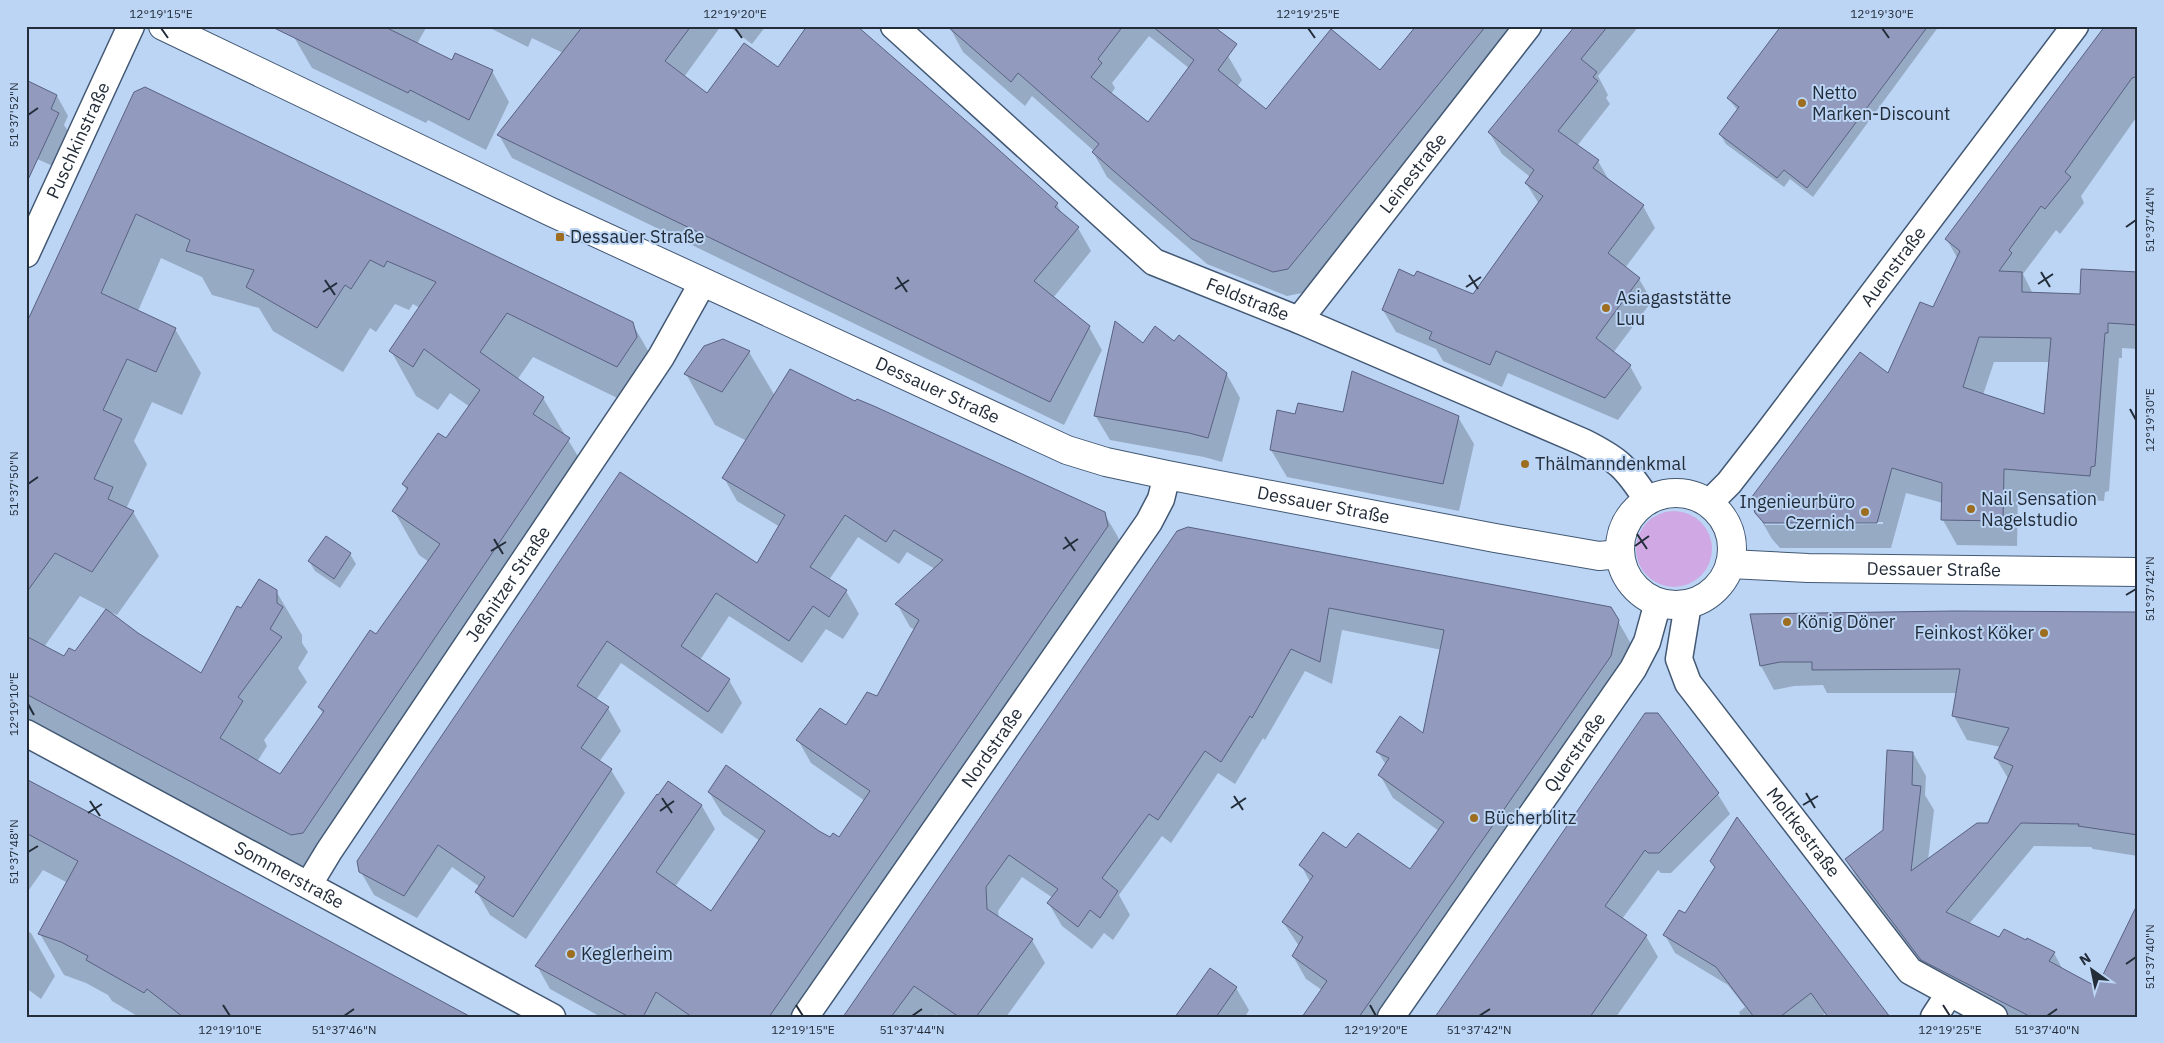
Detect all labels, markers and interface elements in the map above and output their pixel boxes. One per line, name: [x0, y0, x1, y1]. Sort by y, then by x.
text: 12°19'15"E: [129, 6, 193, 21]
text: 12°19'20"E: [703, 6, 767, 21]
text: 12°19'25"E: [1276, 6, 1340, 21]
text: 12°19'30"E: [1850, 6, 1914, 21]
street label: Puschkinstraße: [41, 78, 115, 202]
place label: Netto Marken-Discount: [1812, 81, 1950, 125]
text: 51°37'52"N: [6, 82, 21, 148]
marker: Netto Marken-Discount: [1796, 97, 1808, 109]
street label: Leinestraße: [1374, 128, 1452, 218]
text: 51°37'44"N: [2142, 187, 2157, 253]
street label: Auenstraße: [1855, 222, 1931, 311]
place label: Dessauer Straße: [570, 225, 704, 248]
marker: Dessauer Straße: [554, 231, 566, 243]
street label: Feldstraße: [1203, 272, 1293, 326]
place label: Asiagaststätte Luu: [1616, 286, 1731, 330]
marker: Asiagaststätte Luu: [1600, 302, 1612, 314]
street label: Dessauer Straße: [872, 351, 1004, 428]
text: 12°19'30"E: [2142, 388, 2157, 452]
text: 51°37'50"N: [6, 451, 21, 517]
place label: Thälmanndenkmal: [1535, 452, 1686, 475]
marker: Thälmanndenkmal: [1519, 458, 1531, 470]
street label: Dessauer Straße: [1255, 481, 1392, 529]
place label: Nail Sensation Nagelstudio: [1981, 487, 2097, 531]
place label: Ingenieurbüro Czernich: [1740, 490, 1855, 534]
marker: Nail Sensation Nagelstudio: [1965, 503, 1977, 515]
marker: Ingenieurbüro Czernich: [1859, 506, 1871, 518]
street label: Jeßnitzer Straße: [461, 521, 555, 646]
text: 51°37'42"N: [2142, 556, 2157, 622]
street label: Dessauer Straße: [1867, 557, 2001, 581]
place label: König Döner: [1797, 610, 1896, 633]
marker: König Döner: [1781, 616, 1793, 628]
place label: Feinkost Köker: [1915, 621, 2034, 644]
marker: Feinkost Köker: [2038, 627, 2050, 639]
text: 12°19'10"E: [6, 672, 21, 736]
street label: Nordstraße: [956, 703, 1028, 792]
street label: Querstraße: [1539, 708, 1610, 797]
street label: Moltkestraße: [1762, 783, 1846, 882]
place label: Bücherblitz: [1484, 806, 1576, 829]
marker: Bücherblitz: [1468, 812, 1480, 824]
text: 51°37'48"N: [6, 819, 21, 885]
street label: Sommerstraße: [231, 836, 348, 914]
text: 51°37'40"N: [2142, 924, 2157, 990]
place label: Keglerheim: [581, 942, 673, 965]
north arrow: [2066, 946, 2116, 996]
marker: Keglerheim: [565, 948, 577, 960]
text: N: [2076, 949, 2094, 969]
text: 12°19'10"E: [198, 1022, 262, 1037]
text: 51°37'46"N: [311, 1022, 377, 1037]
text: 12°19'15"E: [771, 1022, 835, 1037]
text: 51°37'44"N: [879, 1022, 945, 1037]
text: 12°19'20"E: [1344, 1022, 1408, 1037]
text: 51°37'42"N: [1446, 1022, 1512, 1037]
text: 12°19'25"E: [1918, 1022, 1982, 1037]
text: 51°37'40"N: [2014, 1022, 2080, 1037]

